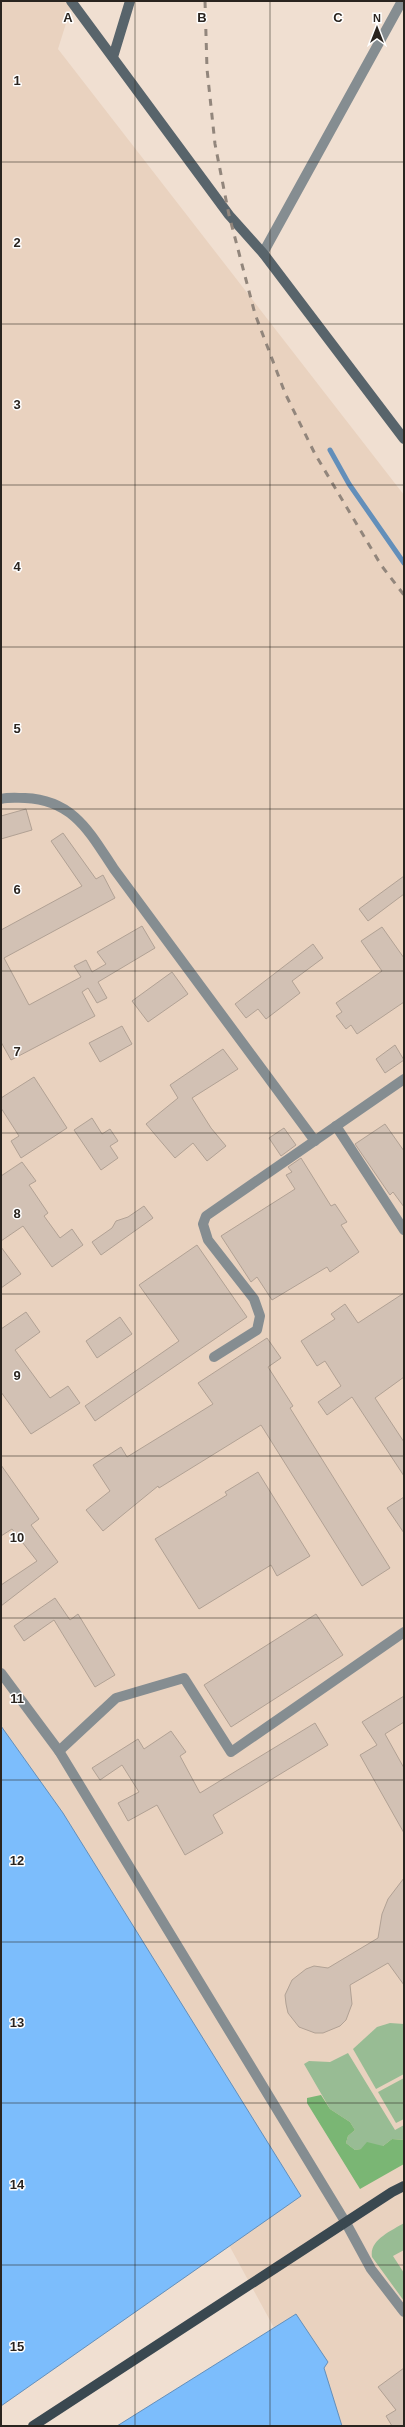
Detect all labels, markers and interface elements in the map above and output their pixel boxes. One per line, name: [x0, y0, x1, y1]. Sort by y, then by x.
north arrow: [357, 8, 397, 48]
text: A: [63, 10, 73, 25]
text: B: [197, 10, 207, 25]
text: C: [333, 10, 343, 25]
text: N: [373, 12, 381, 24]
text: 1: [13, 73, 21, 88]
text: 2: [13, 235, 21, 250]
text: 3: [13, 397, 21, 412]
text: 4: [13, 559, 21, 574]
text: 5: [13, 721, 21, 736]
text: 6: [13, 882, 21, 897]
text: 7: [13, 1044, 21, 1059]
text: 8: [13, 1206, 21, 1221]
text: 9: [13, 1368, 21, 1383]
text: 10: [10, 1530, 24, 1545]
text: 11: [10, 1691, 24, 1706]
text: 12: [10, 1853, 24, 1868]
text: 13: [10, 2015, 24, 2030]
text: 14: [10, 2177, 25, 2192]
text: 15: [10, 2339, 24, 2354]

